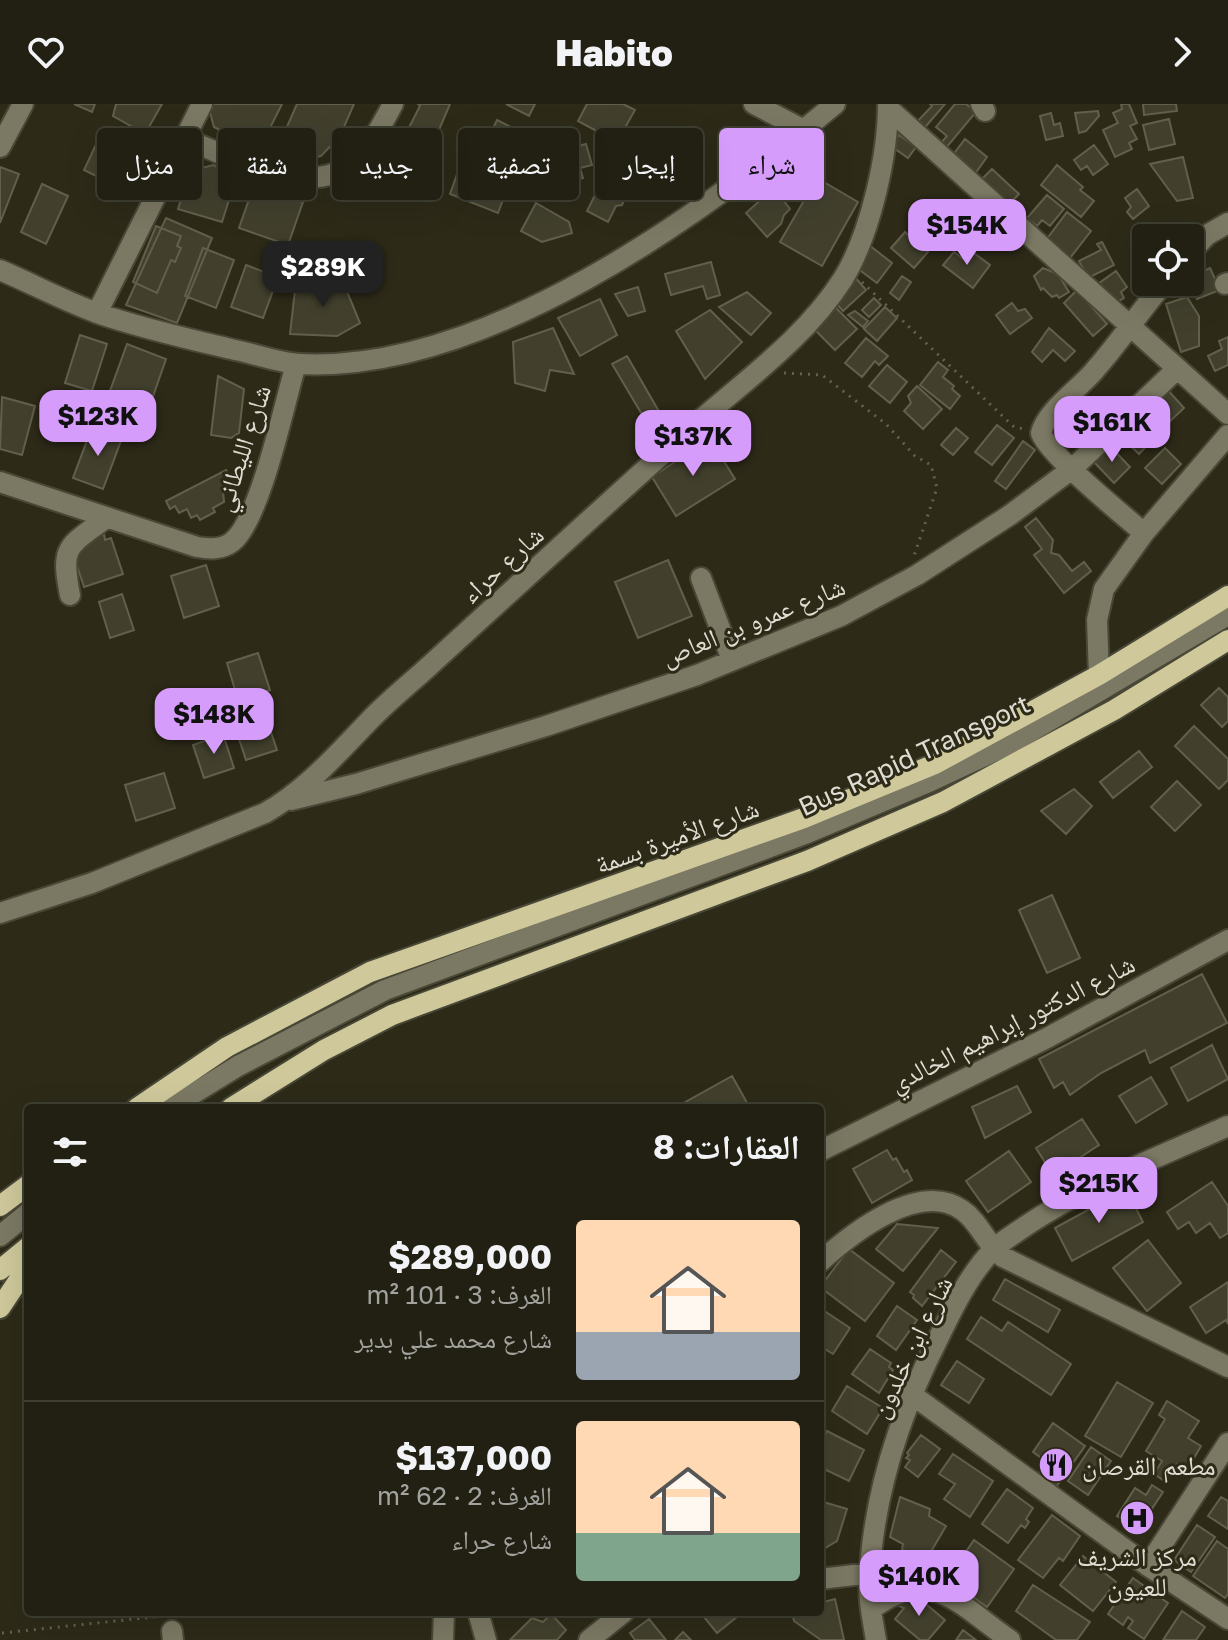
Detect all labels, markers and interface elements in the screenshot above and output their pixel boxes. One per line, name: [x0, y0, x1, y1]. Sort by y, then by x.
icon: heart: [24, 30, 68, 74]
icon: forward: [1160, 30, 1204, 74]
text: Habito: [555, 31, 673, 74]
chip: منزل: [97, 128, 202, 200]
chip: شقة: [218, 128, 316, 200]
chip: جديد: [332, 128, 442, 200]
chip: تصفية: [458, 128, 579, 200]
chip: إيجار: [595, 128, 703, 200]
chip: شراء: [719, 128, 824, 200]
pin: $154K: [911, 199, 1023, 267]
text: $154K: [926, 209, 1008, 240]
map controls: [1132, 224, 1204, 296]
button: locate: [1132, 224, 1204, 296]
pin: $289K: [267, 241, 379, 309]
text: $289K: [280, 251, 366, 282]
street label: شارع الليطاني: [207, 381, 282, 517]
pin: $123K: [42, 390, 154, 458]
pin: $161K: [1056, 396, 1168, 464]
text: $123K: [57, 400, 139, 431]
text: $161K: [1072, 406, 1152, 437]
pin: $137K: [637, 410, 749, 478]
text: $137K: [653, 420, 733, 451]
street label: شارع حراء: [454, 519, 550, 610]
street label: شارع عمرو بن العاص: [657, 570, 850, 673]
pin: $148K: [158, 688, 270, 756]
street label: Bus Rapid Transport: [793, 688, 1035, 822]
text: $148K: [173, 698, 255, 729]
street label: شارع الأميرة بسمة: [591, 792, 763, 881]
street label: شارع الدكتور إبراهيم الخالدي: [884, 948, 1142, 1103]
text: العقارات: 8: [653, 1126, 800, 1166]
icon: filters: [48, 1130, 92, 1174]
pin: $215K: [1043, 1157, 1155, 1225]
text: $215K: [1058, 1167, 1140, 1198]
text: $289,000: [388, 1236, 552, 1276]
icon: home: [640, 1252, 736, 1348]
street label: شارع ابن خلدون: [863, 1271, 959, 1423]
text: الغرف: 3 · 101 m²: [366, 1279, 552, 1310]
text: شارع محمد علي بدير: [355, 1323, 552, 1354]
text: $137,000: [395, 1437, 552, 1477]
restaurant icon: مطعم القرصان: [1037, 1446, 1075, 1484]
place label: مطعم القرصان: [1082, 1450, 1216, 1483]
icon: home: [640, 1453, 736, 1549]
text: الغرف: 2 · 62 m²: [377, 1480, 552, 1511]
hospital icon: مركز الشريف للعيون: [1118, 1499, 1156, 1537]
text: شارع حراء: [451, 1524, 552, 1555]
place label: مركز الشريف للعيون: [1077, 1541, 1197, 1603]
pin: $140K: [863, 1550, 975, 1618]
text: $140K: [878, 1560, 960, 1591]

